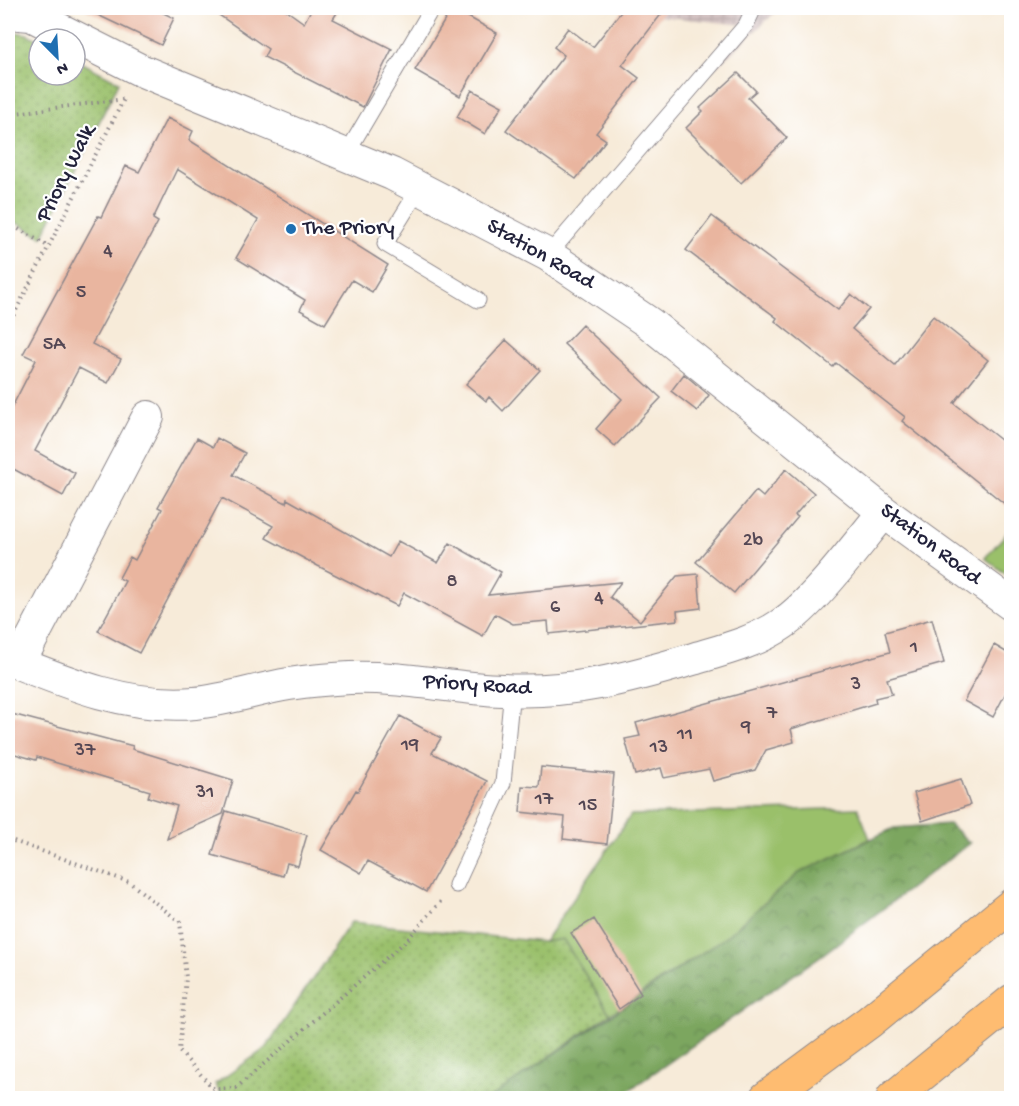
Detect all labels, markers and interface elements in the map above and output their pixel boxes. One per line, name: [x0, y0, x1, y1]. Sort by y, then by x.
north arrow: [27, 27, 87, 87]
text: N: [53, 57, 70, 79]
street label: Priory Walk: [31, 119, 104, 228]
street label: Station Road: [481, 214, 600, 297]
place label: The Priory: [301, 216, 395, 242]
marker: The Priory: [284, 222, 298, 236]
house number: 4: [103, 241, 113, 264]
house number: 5: [76, 282, 86, 305]
house number: 5A: [43, 334, 66, 357]
street label: Station Road: [874, 498, 988, 593]
house number: 2b: [743, 530, 764, 553]
house number: 8: [447, 571, 458, 594]
house number: 4: [594, 588, 604, 611]
house number: 6: [550, 597, 561, 620]
house number: 1: [909, 637, 918, 660]
street label: Priory Road: [421, 669, 534, 703]
house number: 3: [850, 674, 861, 697]
house number: 7: [766, 703, 778, 726]
house number: 9: [740, 717, 751, 740]
house number: 11: [676, 724, 693, 747]
house number: 19: [400, 735, 419, 758]
house number: 13: [649, 737, 668, 760]
house number: 37: [74, 740, 96, 763]
house number: 31: [195, 782, 214, 805]
house number: 17: [534, 789, 554, 812]
house number: 15: [578, 795, 597, 818]

